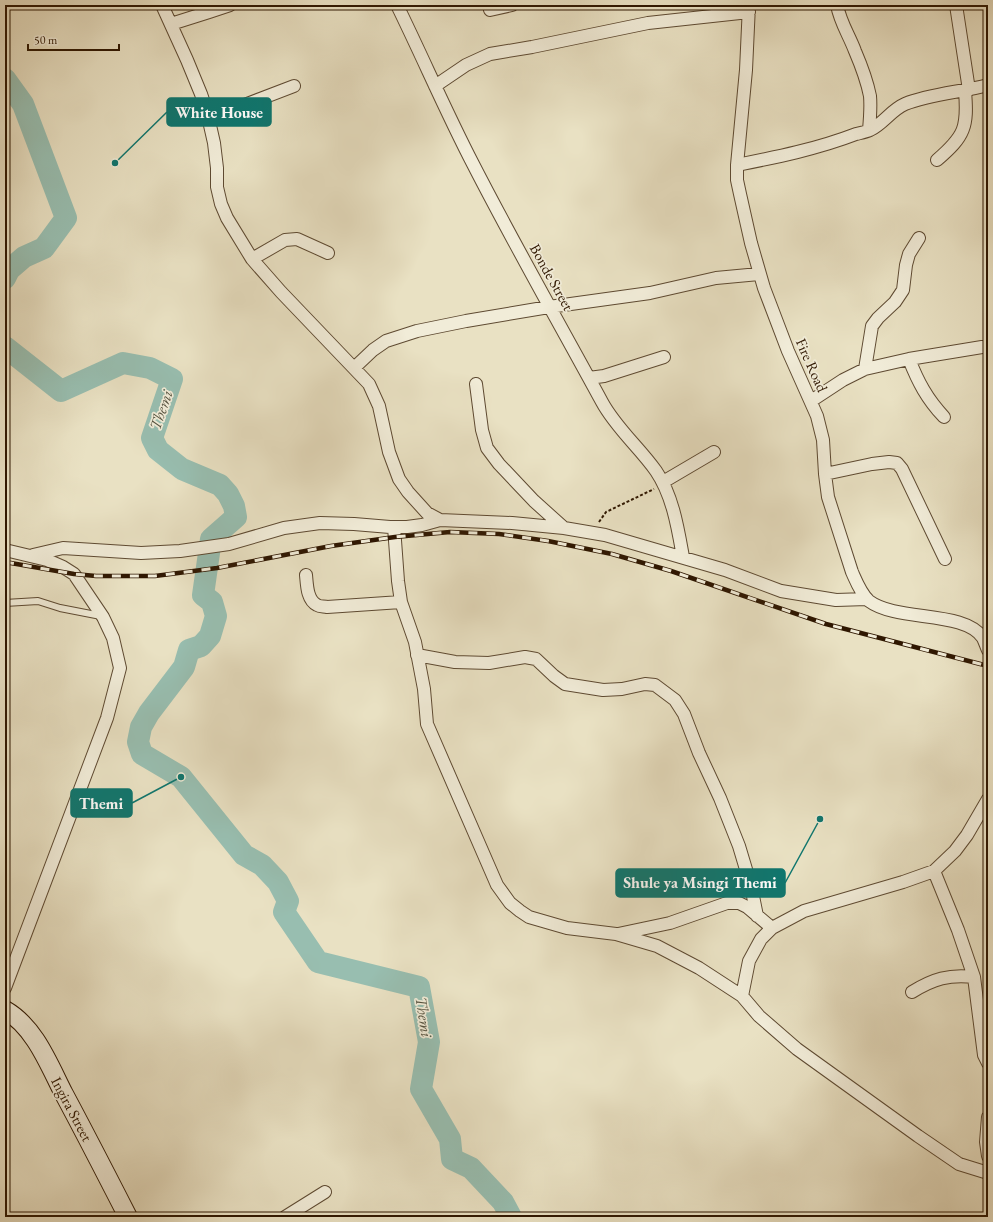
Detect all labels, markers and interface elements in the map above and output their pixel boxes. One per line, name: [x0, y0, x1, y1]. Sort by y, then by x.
scale bar: [28, 26, 119, 52]
text: 50 m: [34, 32, 58, 48]
callout: White House: [167, 98, 271, 126]
text: White House: [175, 102, 263, 123]
street label: Bonde Street: [526, 240, 578, 314]
street label: Fire Road: [792, 335, 832, 395]
water label: Themi: [144, 386, 178, 433]
callout: Themi: [71, 789, 132, 817]
text: Themi: [79, 793, 123, 814]
callout: Shule ya Msingi Themi: [616, 869, 785, 897]
text: Shule ya Msingi Themi: [623, 872, 777, 893]
water label: Themi: [410, 995, 438, 1040]
street label: Ingira Street: [47, 1074, 97, 1145]

